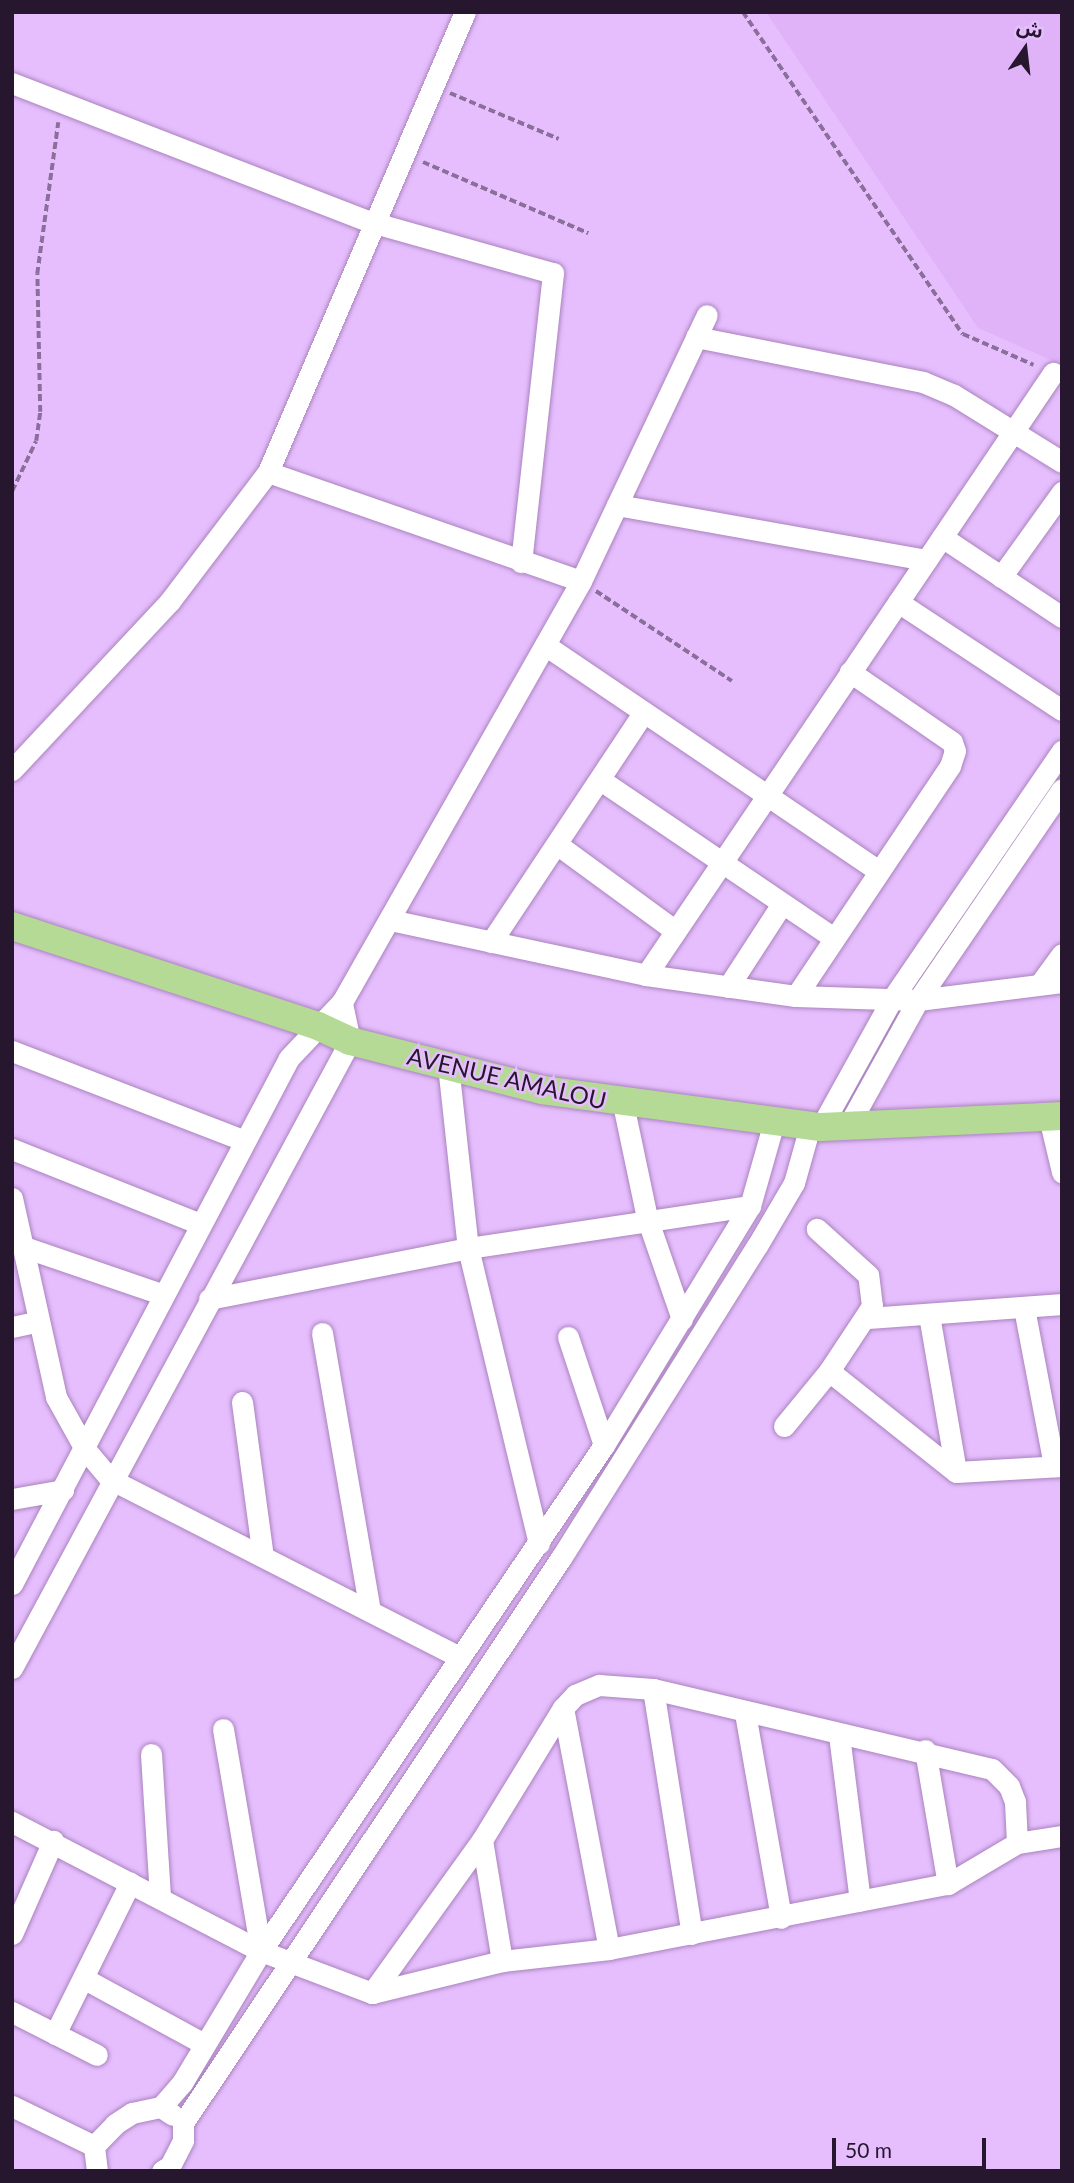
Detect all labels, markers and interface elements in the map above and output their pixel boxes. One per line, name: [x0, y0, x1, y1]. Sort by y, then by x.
north arrow: [990, 14, 1060, 84]
text: ش: [1015, 14, 1046, 42]
street label: AVENUE AMALOU: [404, 1041, 610, 1115]
scale bar: [836, 2124, 990, 2168]
text: 50 m: [845, 2137, 892, 2162]

